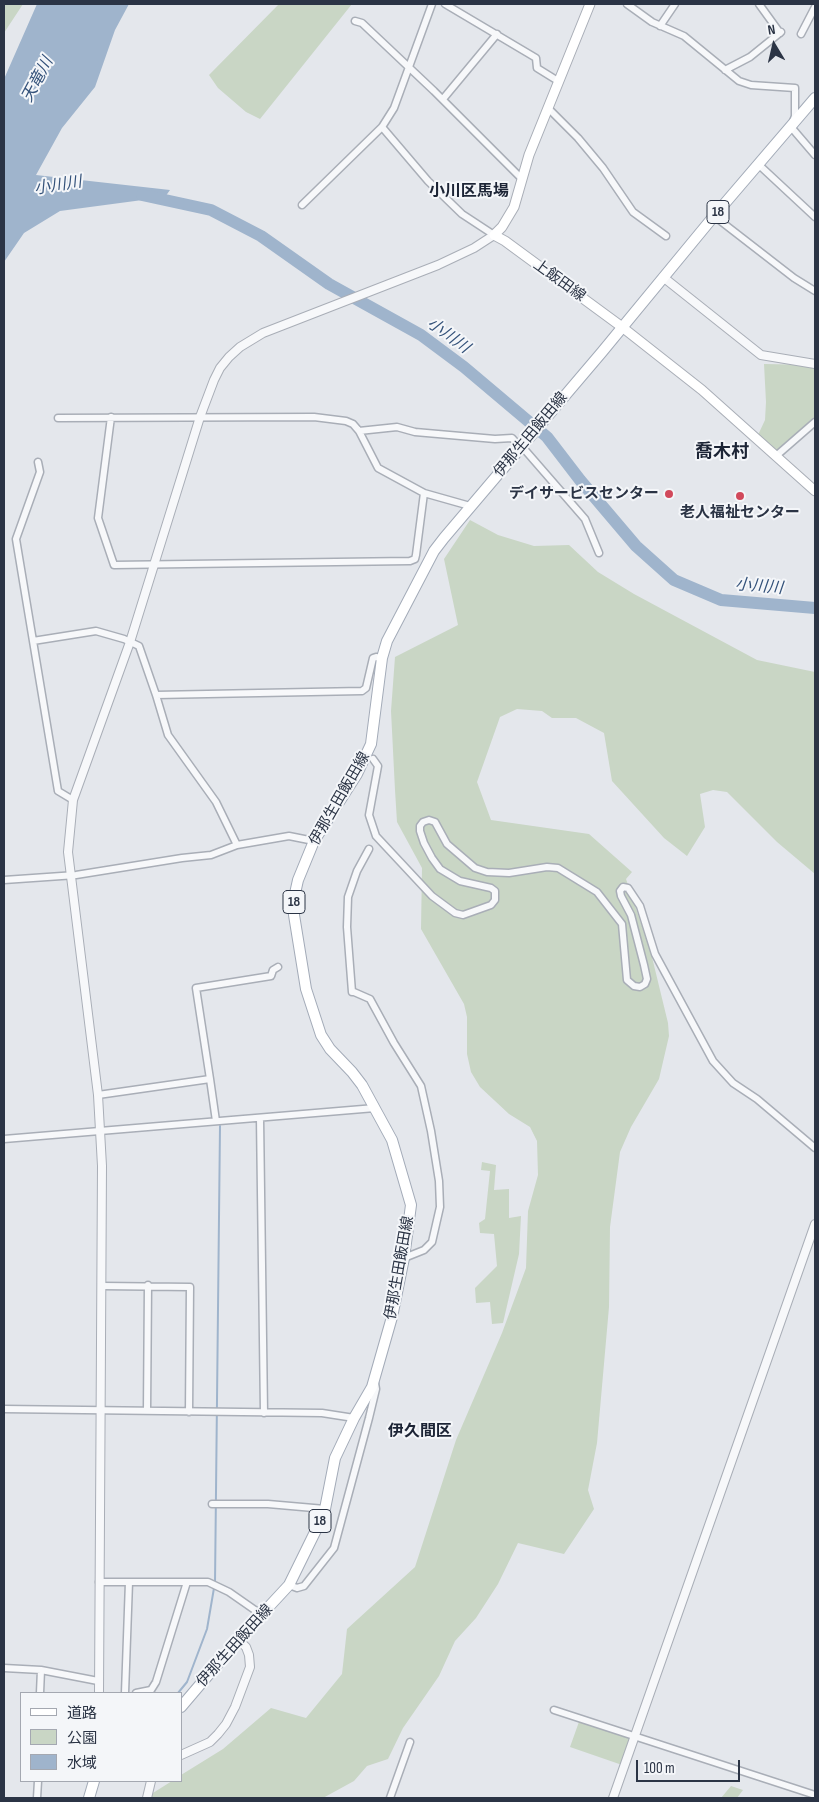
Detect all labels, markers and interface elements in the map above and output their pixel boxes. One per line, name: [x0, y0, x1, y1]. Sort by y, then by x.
north arrow: [749, 20, 799, 70]
text: N: [767, 21, 777, 39]
water label: 天竜川: [18, 54, 58, 106]
water label: 小川川: [33, 173, 83, 199]
district label: 小川区馬場: [429, 182, 509, 202]
road number: 18: [707, 200, 729, 223]
street label: 上飯田線: [529, 256, 589, 306]
water label: 小川川: [423, 314, 473, 358]
street label: 伊那生田飯田線: [490, 389, 572, 481]
district label: 喬木村: [695, 441, 749, 463]
place label: デイサービスセンター: [509, 485, 659, 503]
marker: デイサービスセンター: [663, 488, 675, 500]
marker: 老人福祉センター: [734, 490, 746, 502]
place label: 老人福祉センター: [680, 504, 800, 522]
water label: 小川川: [734, 575, 784, 599]
street label: 伊那生田飯田線: [306, 749, 374, 849]
road number: 18: [283, 890, 305, 914]
street label: 伊那生田飯田線: [382, 1215, 418, 1321]
district label: 伊久間区: [388, 1422, 452, 1442]
road number: 18: [309, 1510, 331, 1532]
street label: 伊那生田飯田線: [193, 1601, 277, 1691]
legend: [20, 1692, 182, 1782]
text: 道路: [67, 1704, 97, 1723]
text: 公園: [67, 1729, 97, 1748]
scale bar: [639, 1750, 743, 1782]
text: 水域: [67, 1754, 97, 1773]
text: 100 m: [644, 1759, 675, 1778]

